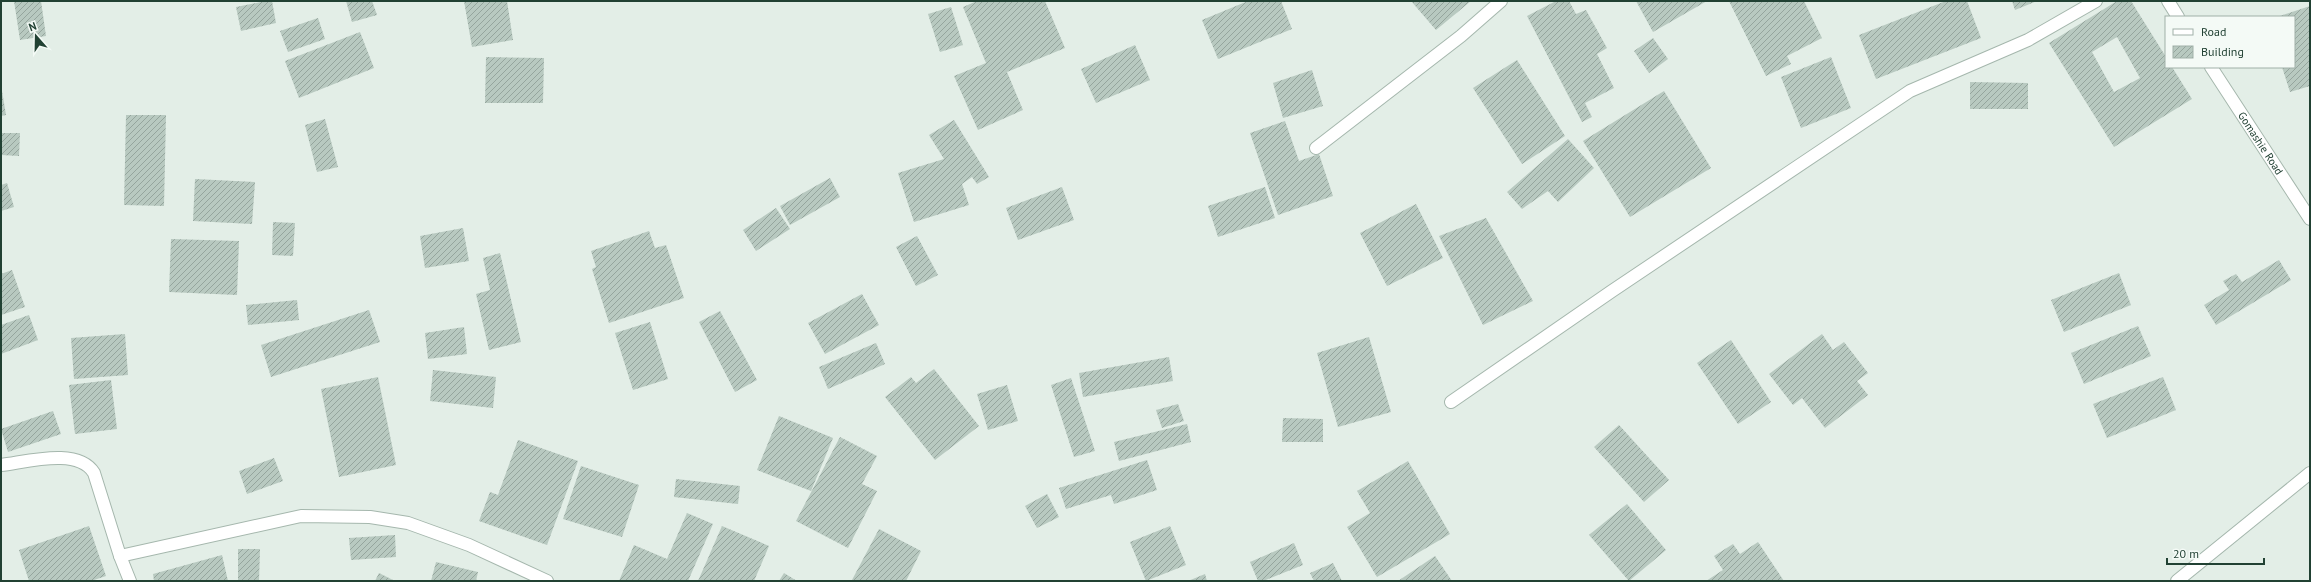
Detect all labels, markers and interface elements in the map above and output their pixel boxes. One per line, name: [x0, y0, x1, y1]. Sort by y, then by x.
north arrow: [16, 16, 56, 56]
legend: [2165, 16, 2295, 68]
text: N: [27, 19, 38, 34]
text: Road: [2201, 24, 2226, 39]
text: Building: [2201, 44, 2244, 59]
street label: Gomashie Road: [2235, 109, 2286, 178]
scale bar: [2167, 540, 2264, 566]
text: 20 m: [2173, 546, 2199, 561]

